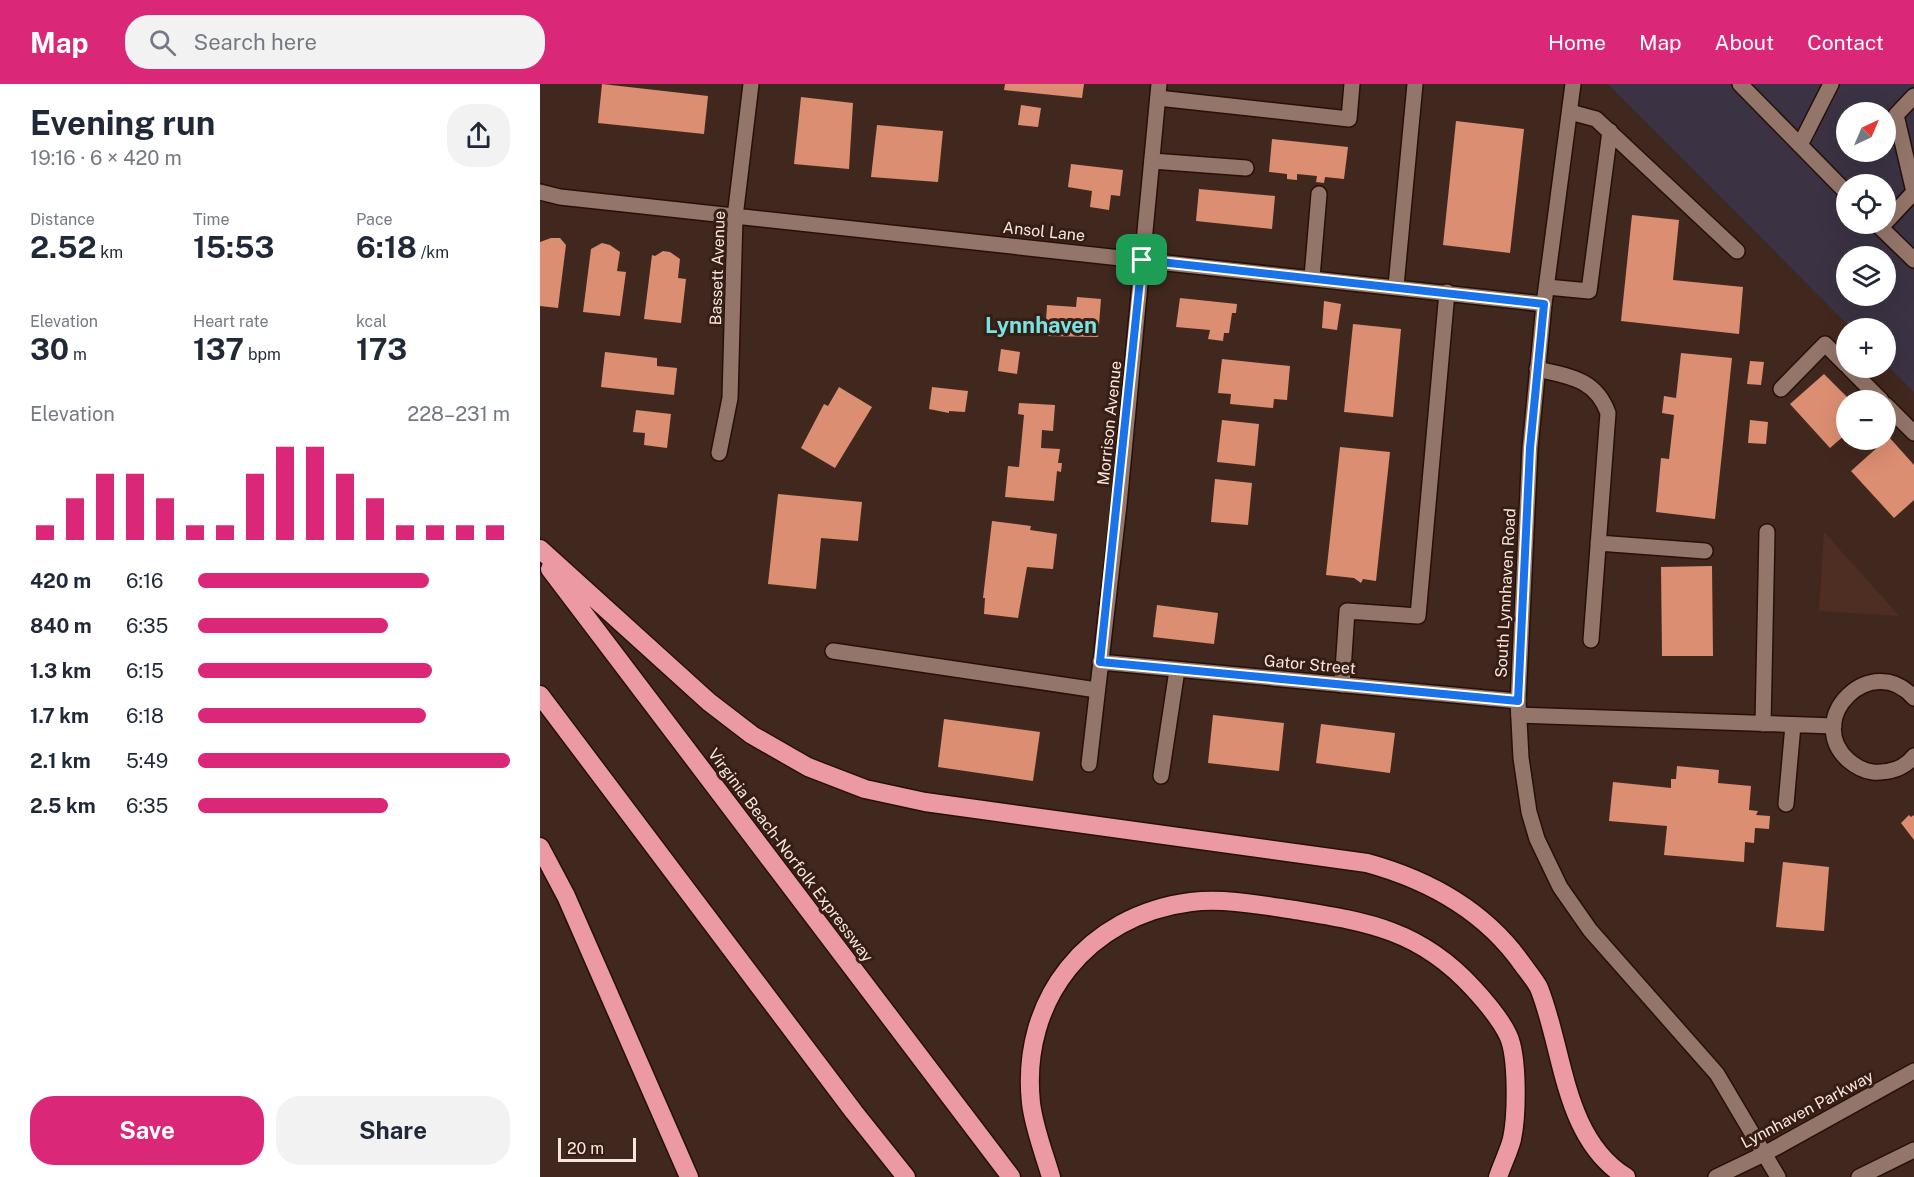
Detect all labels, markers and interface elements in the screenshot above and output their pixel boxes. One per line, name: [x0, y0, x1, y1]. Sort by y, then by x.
search box: [125, 15, 545, 69]
text: Map: [30, 26, 89, 59]
icon: search: [146, 26, 179, 59]
text: Search here: [194, 29, 317, 55]
text: Home: [1548, 30, 1606, 55]
text: Map: [1639, 30, 1682, 55]
text: About: [1715, 30, 1774, 55]
text: Contact: [1807, 30, 1884, 55]
north arrow: [1836, 102, 1896, 162]
map controls: [1836, 102, 1896, 450]
text: Evening run: [30, 104, 215, 142]
button: share: [447, 104, 510, 167]
text: 19:16 · 6 × 420 m: [30, 146, 182, 170]
button: locate: [1836, 174, 1896, 234]
text: Distance: [30, 210, 95, 229]
text: Time: [193, 210, 229, 229]
text: Pace: [356, 210, 393, 229]
street label: Bassett Avenue: [706, 210, 729, 326]
street label: Ansol Lane: [1002, 218, 1086, 245]
text: 2.52: [30, 229, 96, 265]
text: 15:53: [193, 229, 274, 265]
text: 6:18: [356, 229, 417, 265]
pin: [1116, 234, 1167, 285]
text: km: [96, 243, 123, 262]
text: /km: [417, 243, 449, 262]
icon: arrive: [1125, 243, 1158, 276]
button: layers: [1836, 246, 1896, 306]
text: Elevation: [30, 312, 98, 331]
text: Heart rate: [193, 312, 269, 331]
text: kcal: [356, 312, 387, 331]
district label: Lynnhaven: [985, 312, 1097, 338]
button: +: [1836, 318, 1896, 378]
text: 30: [30, 331, 69, 367]
text: 137: [193, 331, 244, 367]
text: 173: [356, 331, 407, 367]
text: m: [69, 345, 87, 364]
text: bpm: [244, 345, 281, 364]
street label: Morrison Avenue: [1094, 360, 1125, 486]
button: −: [1836, 390, 1896, 450]
text: Elevation: [30, 402, 115, 426]
text: 228–231 m: [407, 402, 510, 426]
street label: South Lynnhaven Road: [1492, 508, 1519, 678]
text: 420 m: [30, 569, 91, 593]
text: 6:16: [126, 569, 164, 593]
text: 840 m: [30, 614, 92, 638]
text: 6:35: [126, 614, 168, 638]
street label: Gator Street: [1263, 651, 1357, 678]
text: 1.3 km: [30, 659, 91, 683]
text: 6:15: [126, 659, 164, 683]
text: 1.7 km: [30, 704, 89, 728]
text: 6:18: [126, 704, 164, 728]
street label: Virginia Beach-Norfolk Expressway: [704, 745, 877, 966]
text: 2.1 km: [30, 749, 91, 773]
text: 5:49: [126, 749, 168, 773]
text: 2.5 km: [30, 794, 96, 818]
text: 6:35: [126, 794, 168, 818]
street label: Lynnhaven Parkway: [1738, 1066, 1877, 1152]
button: Save: [30, 1096, 264, 1165]
button: Share: [276, 1096, 510, 1165]
scale bar: [558, 1135, 636, 1162]
text: 20 m: [567, 1139, 604, 1158]

